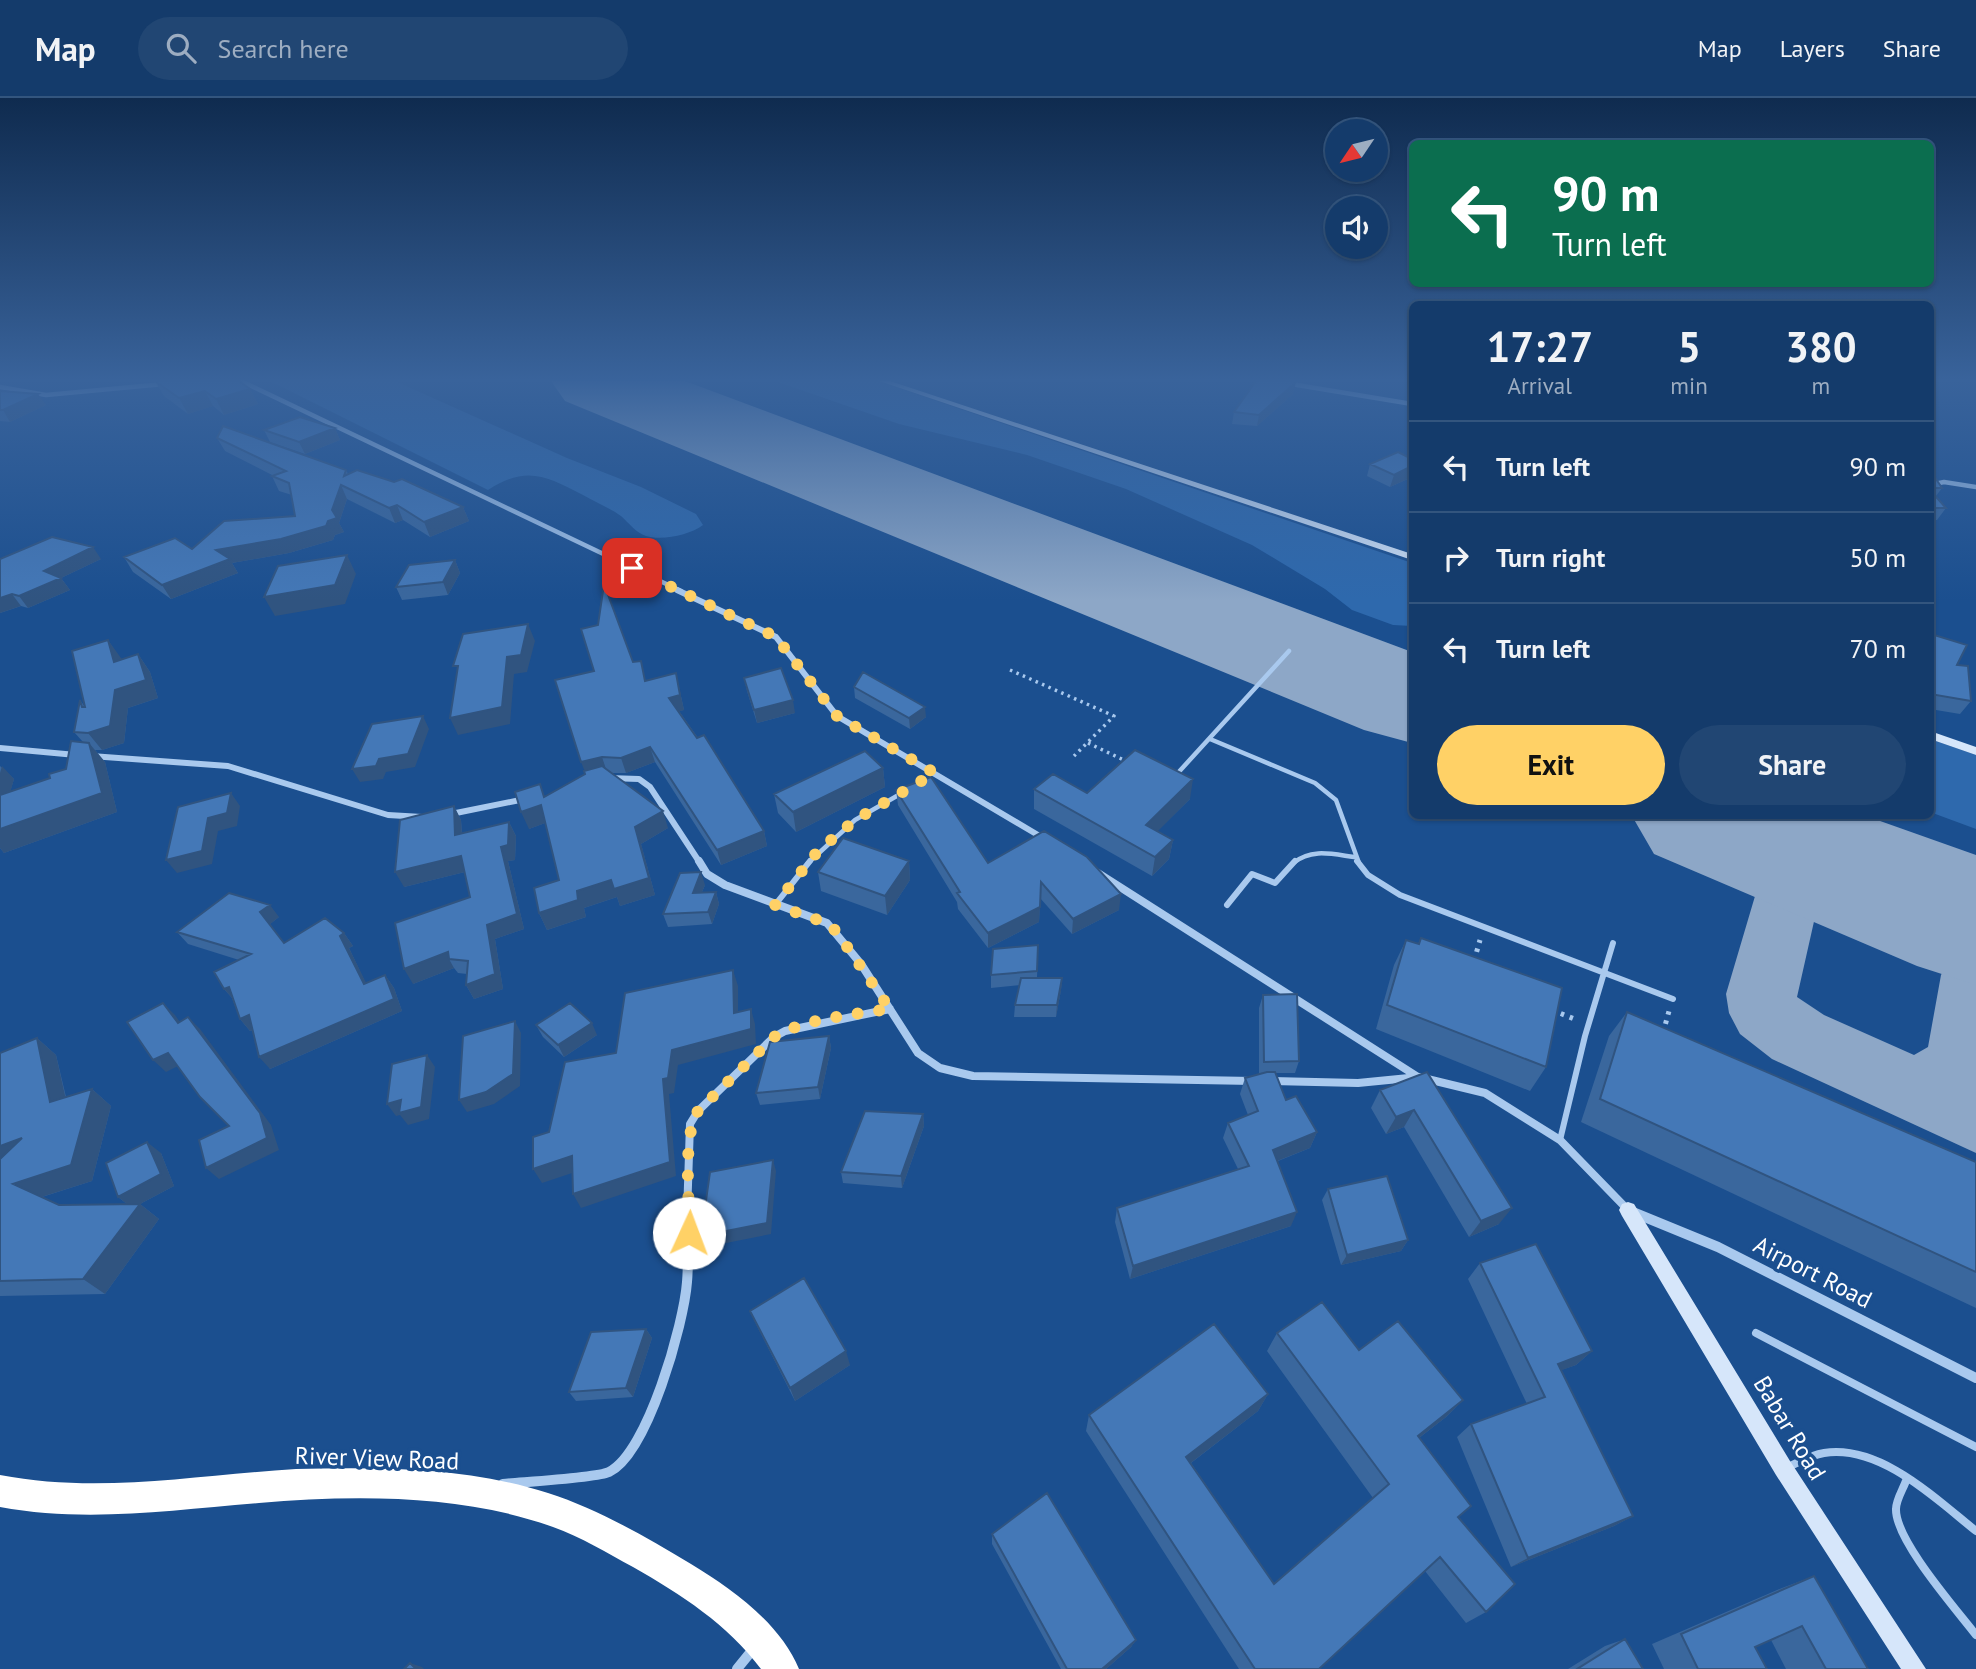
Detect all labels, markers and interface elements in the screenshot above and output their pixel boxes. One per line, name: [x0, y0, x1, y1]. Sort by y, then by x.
search box: [138, 17, 628, 80]
text: Map: [35, 27, 96, 70]
icon: search: [162, 29, 200, 67]
text: Search here: [218, 32, 349, 65]
text: Map: [1698, 33, 1742, 64]
text: Layers: [1780, 33, 1845, 64]
text: Share: [1883, 33, 1941, 64]
north arrow: [1325, 119, 1388, 182]
map controls: [1325, 119, 1388, 259]
text: 90 m: [1552, 161, 1659, 225]
icon: left: [1437, 168, 1528, 259]
button: sound: [1325, 196, 1388, 259]
text: Turn left: [1552, 223, 1667, 265]
text: 17:27: [1486, 319, 1593, 374]
text: 5: [1677, 319, 1701, 374]
text: 380: [1785, 319, 1857, 374]
text: Arrival: [1507, 371, 1572, 400]
text: min: [1670, 371, 1708, 400]
text: m: [1812, 371, 1830, 400]
icon: left: [1437, 448, 1475, 486]
text: Turn left: [1496, 450, 1590, 483]
text: 90 m: [1850, 450, 1906, 483]
pin: [602, 538, 662, 598]
icon: right: [1437, 539, 1475, 577]
text: Turn right: [1496, 541, 1605, 574]
text: 50 m: [1850, 541, 1906, 574]
icon: arrive: [613, 549, 651, 587]
icon: left: [1437, 630, 1475, 668]
text: Turn left: [1496, 632, 1590, 665]
text: 70 m: [1850, 632, 1906, 665]
button: Exit: [1437, 725, 1665, 805]
button: Share: [1679, 725, 1906, 805]
position arrow: [652, 1196, 726, 1270]
street label: Airport Road: [1749, 1229, 1877, 1315]
street label: Babar Road: [1747, 1370, 1833, 1486]
street label: River View Road: [294, 1440, 460, 1476]

